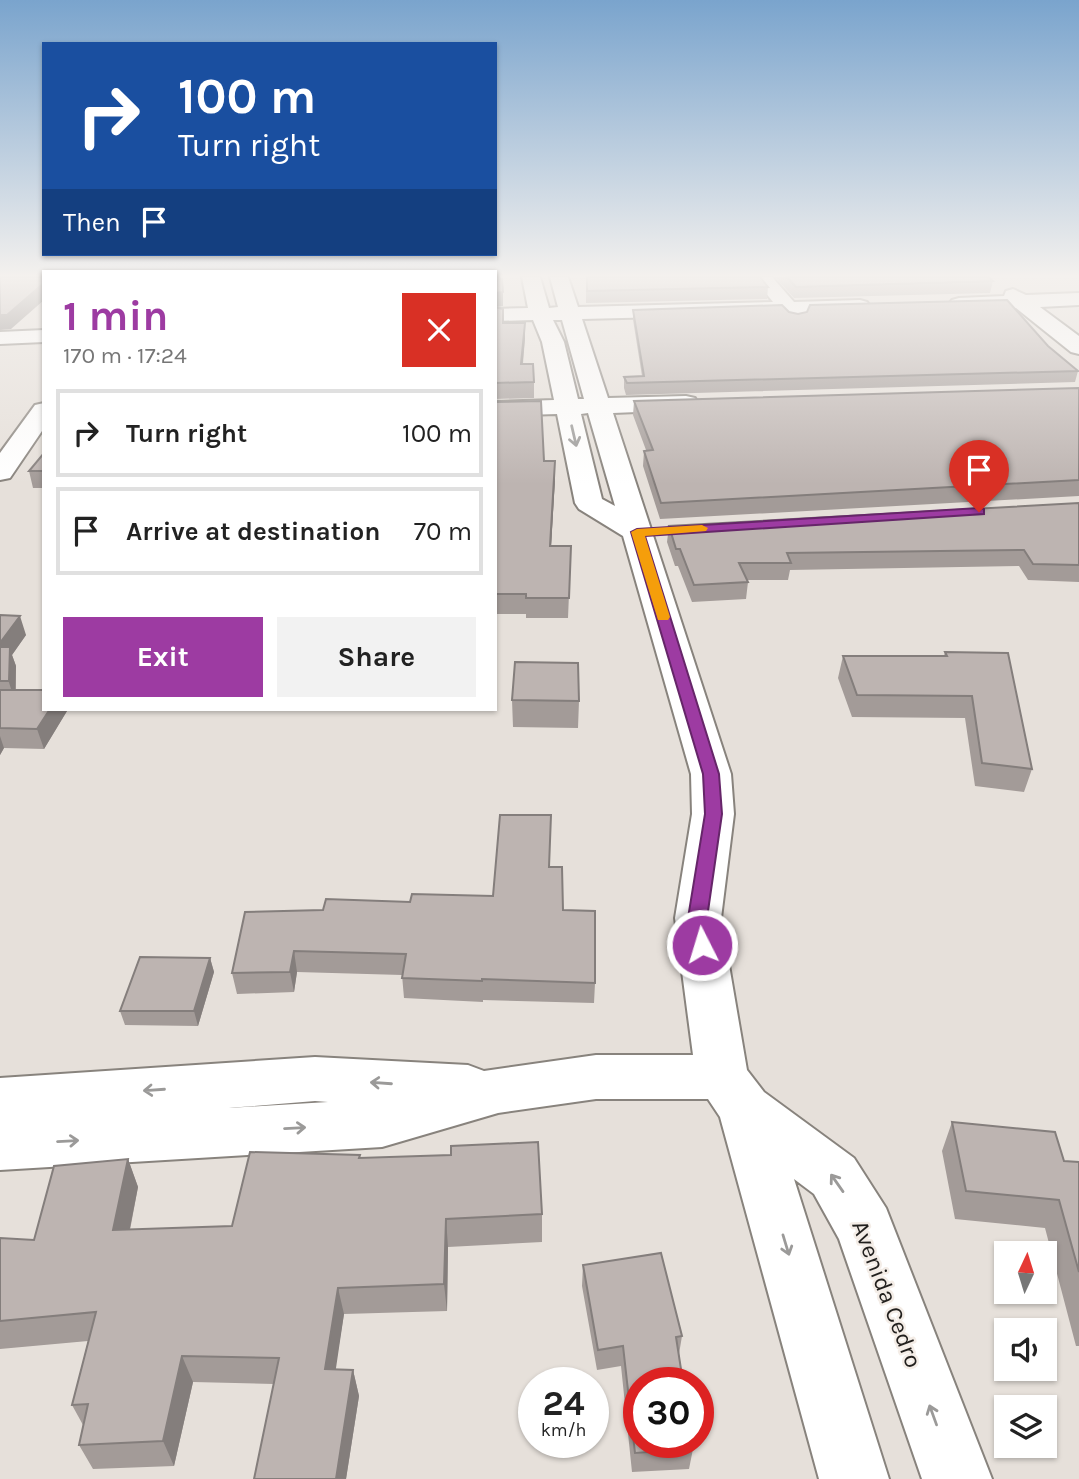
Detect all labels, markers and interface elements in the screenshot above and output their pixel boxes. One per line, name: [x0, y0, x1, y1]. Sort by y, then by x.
text: 100 m: [178, 68, 316, 125]
icon: right: [63, 70, 154, 161]
text: Turn right: [178, 127, 320, 164]
icon: arrive: [135, 203, 173, 241]
text: Then: [63, 207, 121, 238]
text: 1 min: [63, 291, 168, 341]
button: close: [402, 293, 476, 367]
text: 170 m · 17:24: [63, 342, 187, 369]
icon: right: [67, 414, 105, 452]
text: Turn right: [126, 418, 247, 449]
text: 100 m: [402, 418, 472, 449]
one-way arrow: [569, 425, 582, 447]
pin: [949, 440, 1009, 512]
icon: arrive: [960, 451, 998, 489]
icon: arrive: [67, 512, 105, 550]
text: Arrive at destination: [126, 516, 380, 547]
text: 70 m: [414, 516, 472, 547]
button: Exit: [63, 617, 263, 697]
button: Share: [277, 617, 476, 697]
position arrow: [665, 908, 739, 982]
one-way arrow: [371, 1076, 393, 1089]
one-way arrow: [144, 1084, 166, 1097]
one-way arrow: [283, 1121, 306, 1134]
one-way arrow: [56, 1135, 79, 1148]
one-way arrow: [830, 1174, 844, 1193]
street label: Avenida Cedro: [846, 1216, 928, 1372]
one-way arrow: [781, 1233, 794, 1255]
north arrow: [994, 1241, 1057, 1304]
map controls: [994, 1241, 1057, 1458]
button: sound: [994, 1318, 1057, 1381]
speed limit sign: 30: [623, 1367, 714, 1458]
text: 24: [543, 1383, 585, 1424]
button: layers: [994, 1395, 1057, 1458]
one-way arrow: [926, 1404, 938, 1426]
text: km/h: [541, 1419, 586, 1441]

